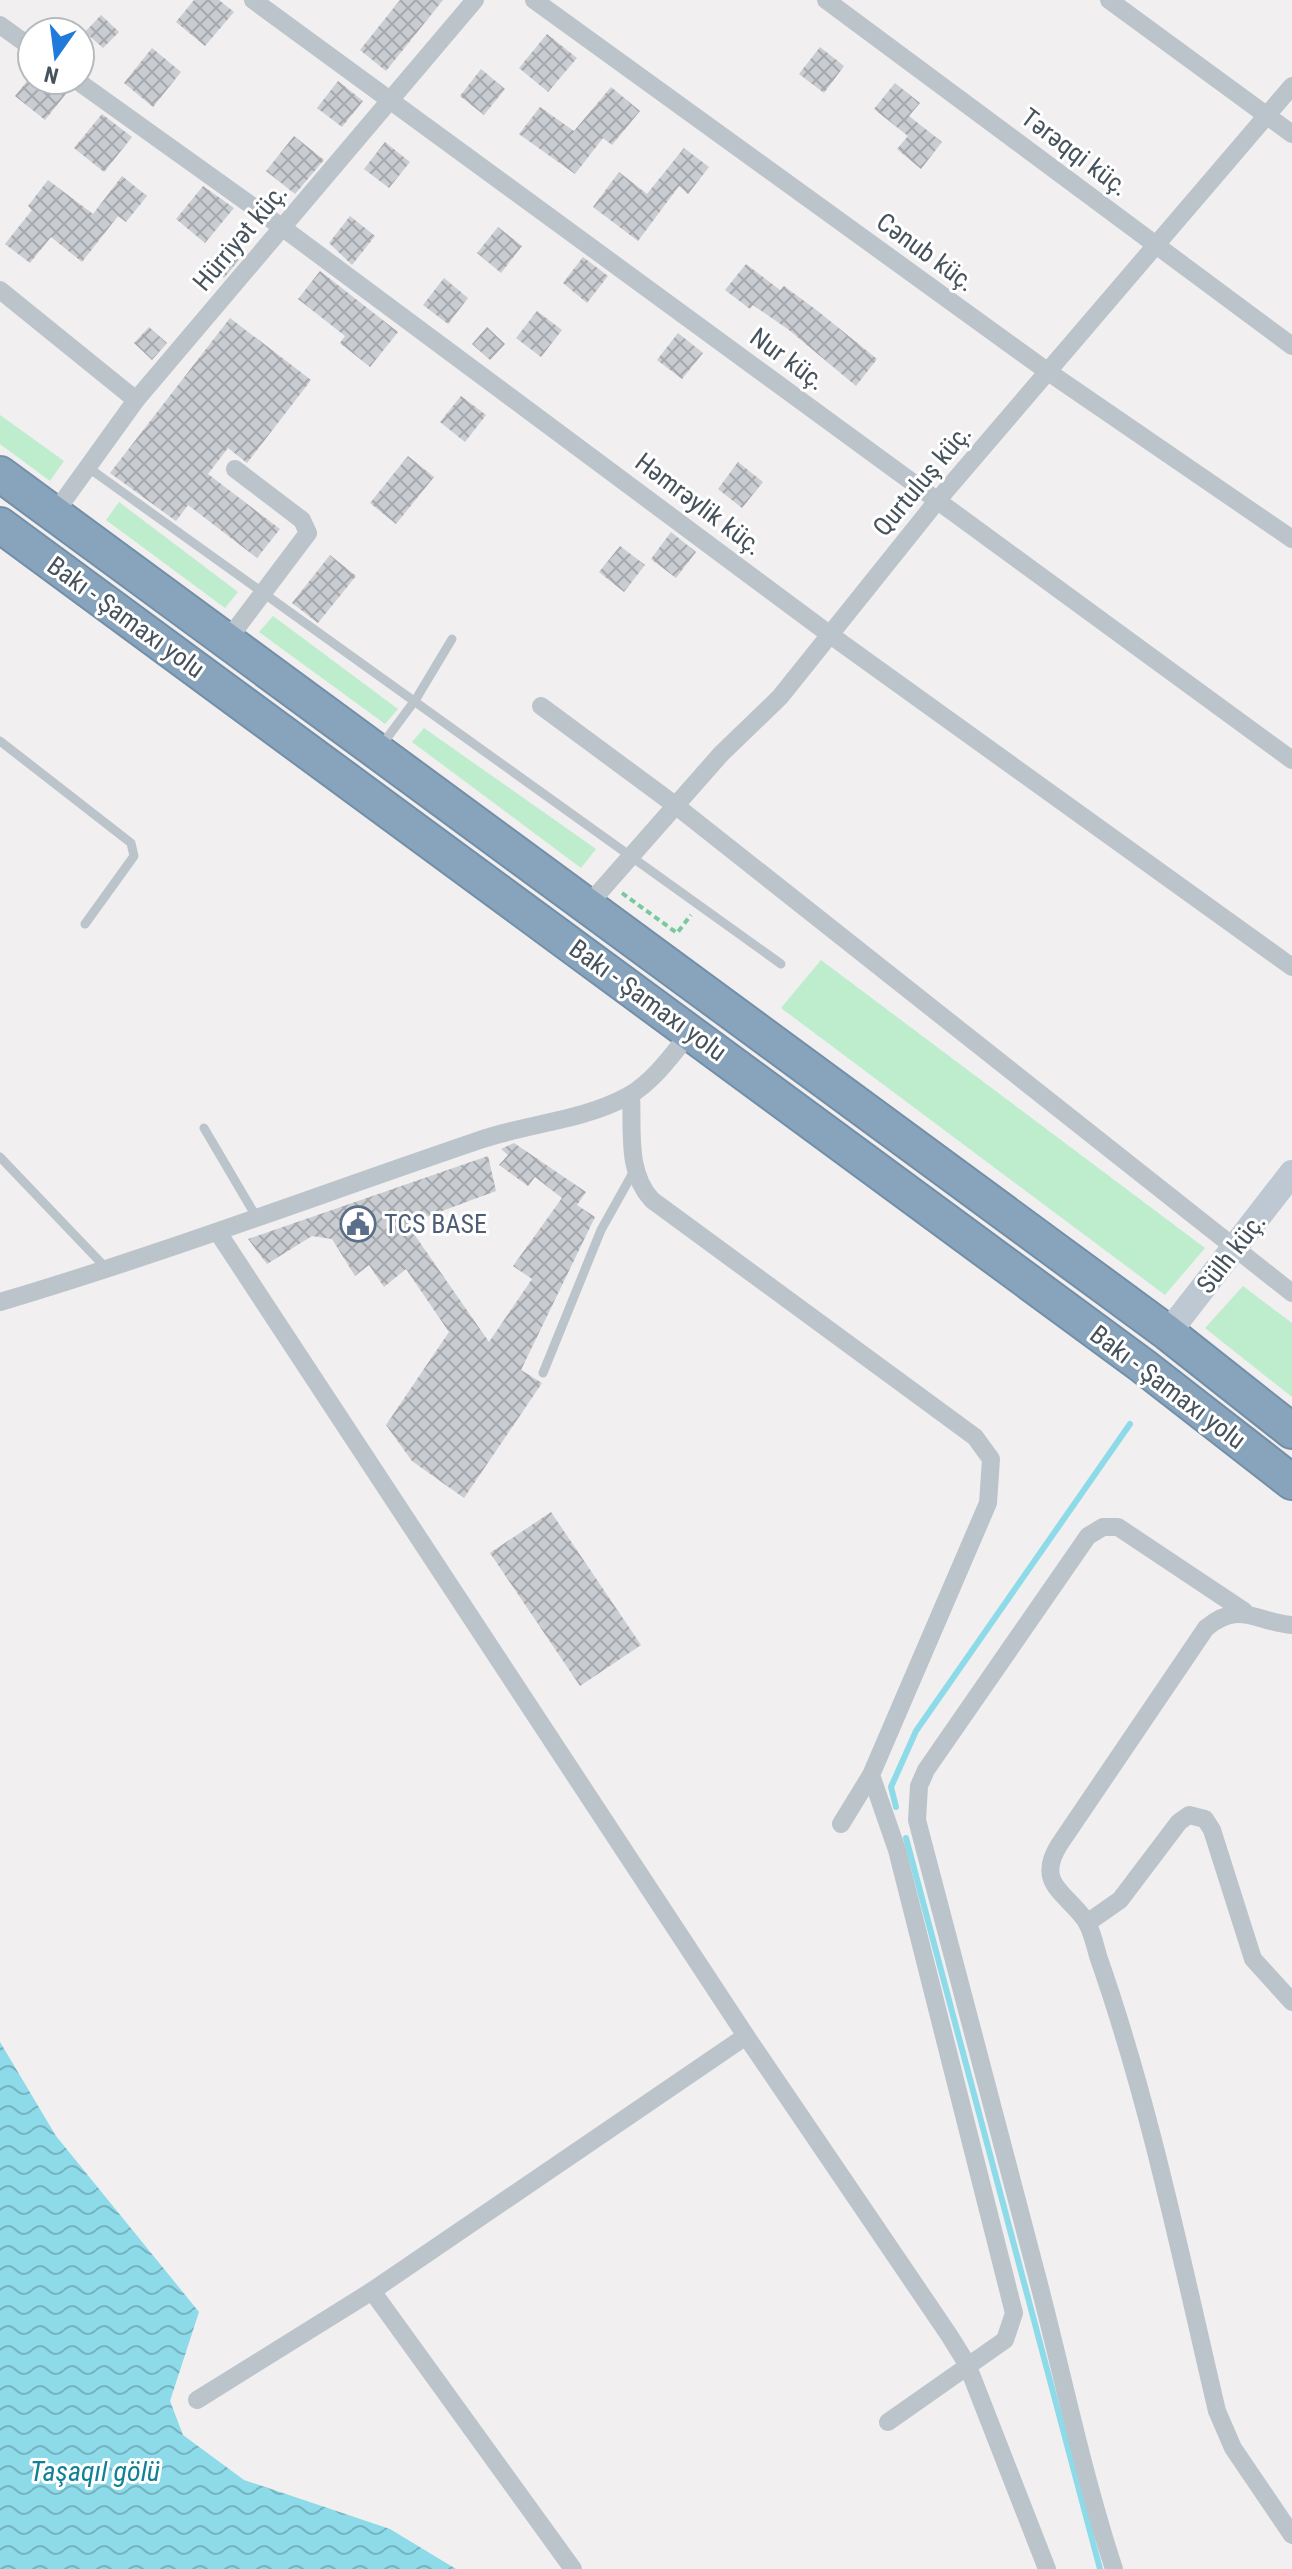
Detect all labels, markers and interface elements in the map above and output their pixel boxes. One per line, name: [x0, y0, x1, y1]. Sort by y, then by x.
north arrow: [16, 16, 96, 96]
text: N: [42, 61, 61, 89]
street label: Tərəqqi küç.: [1015, 102, 1135, 202]
street label: Hürriyət küç.: [187, 177, 293, 297]
street label: Cənub küç.: [871, 206, 981, 298]
street label: Nur küç.: [745, 322, 831, 396]
street label: Qurtuluş küç.: [867, 418, 977, 542]
street label: Həmrəylik küç.: [630, 446, 768, 562]
street label: Bakı - Şamaxı yolu: [42, 550, 210, 684]
street label: Bakı - Şamaxı yolu: [564, 933, 732, 1067]
public building icon: TCS BASE: [339, 1205, 377, 1243]
street label: Sülh küç.: [1190, 1207, 1272, 1299]
place label: TCS BASE: [384, 1209, 487, 1239]
street label: Bakı - Şamaxı yolu: [1084, 1319, 1252, 1455]
water label: Taşaqıl gölü: [30, 2455, 160, 2488]

